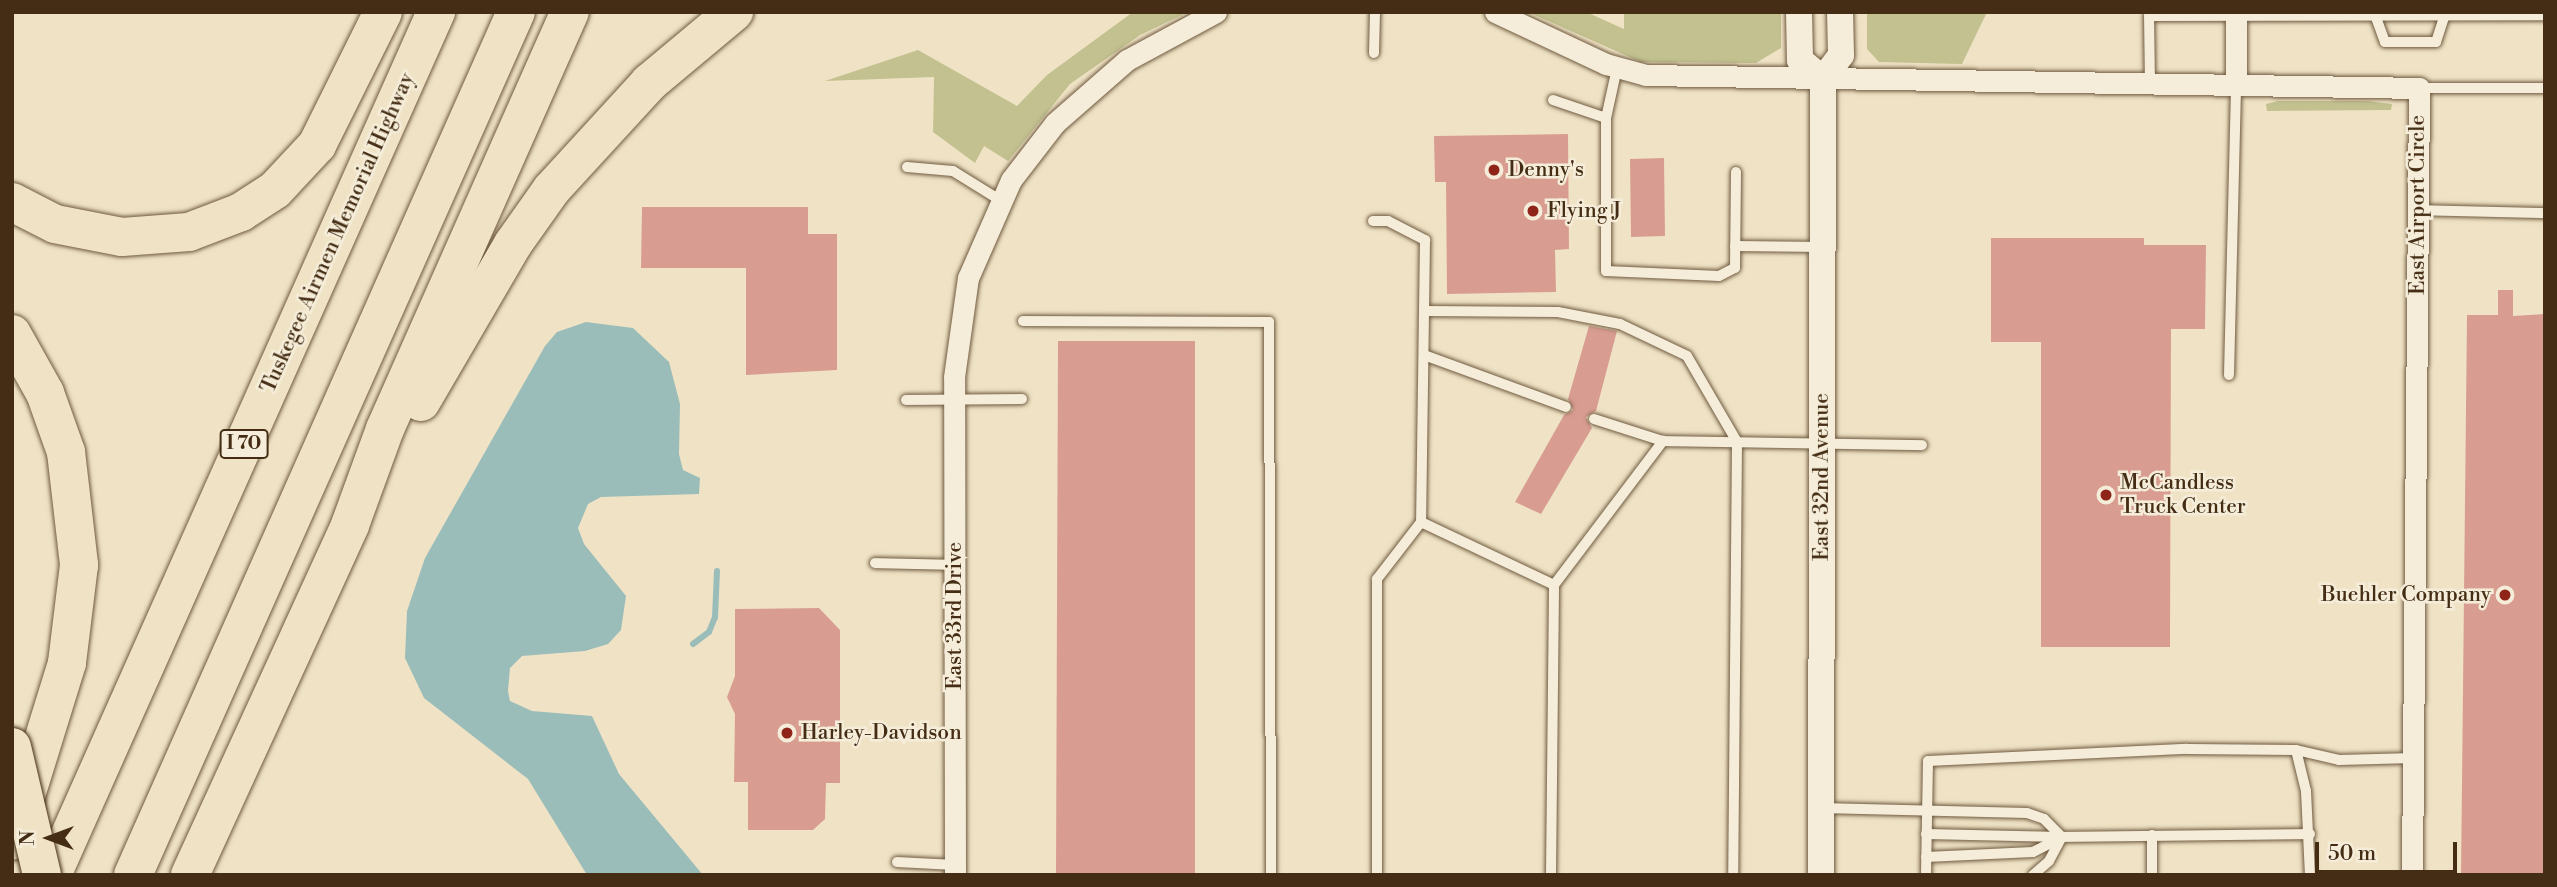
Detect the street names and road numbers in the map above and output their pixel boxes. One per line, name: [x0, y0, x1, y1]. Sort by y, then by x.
street label: Tuskegee Airmen Memorial Highway: [256, 69, 420, 397]
street label: East Airport Circle: [2405, 115, 2431, 295]
street label: East 32nd Avenue: [1809, 393, 1835, 561]
road number: I 70: [219, 428, 268, 460]
street label: East 33rd Drive: [942, 542, 968, 690]

